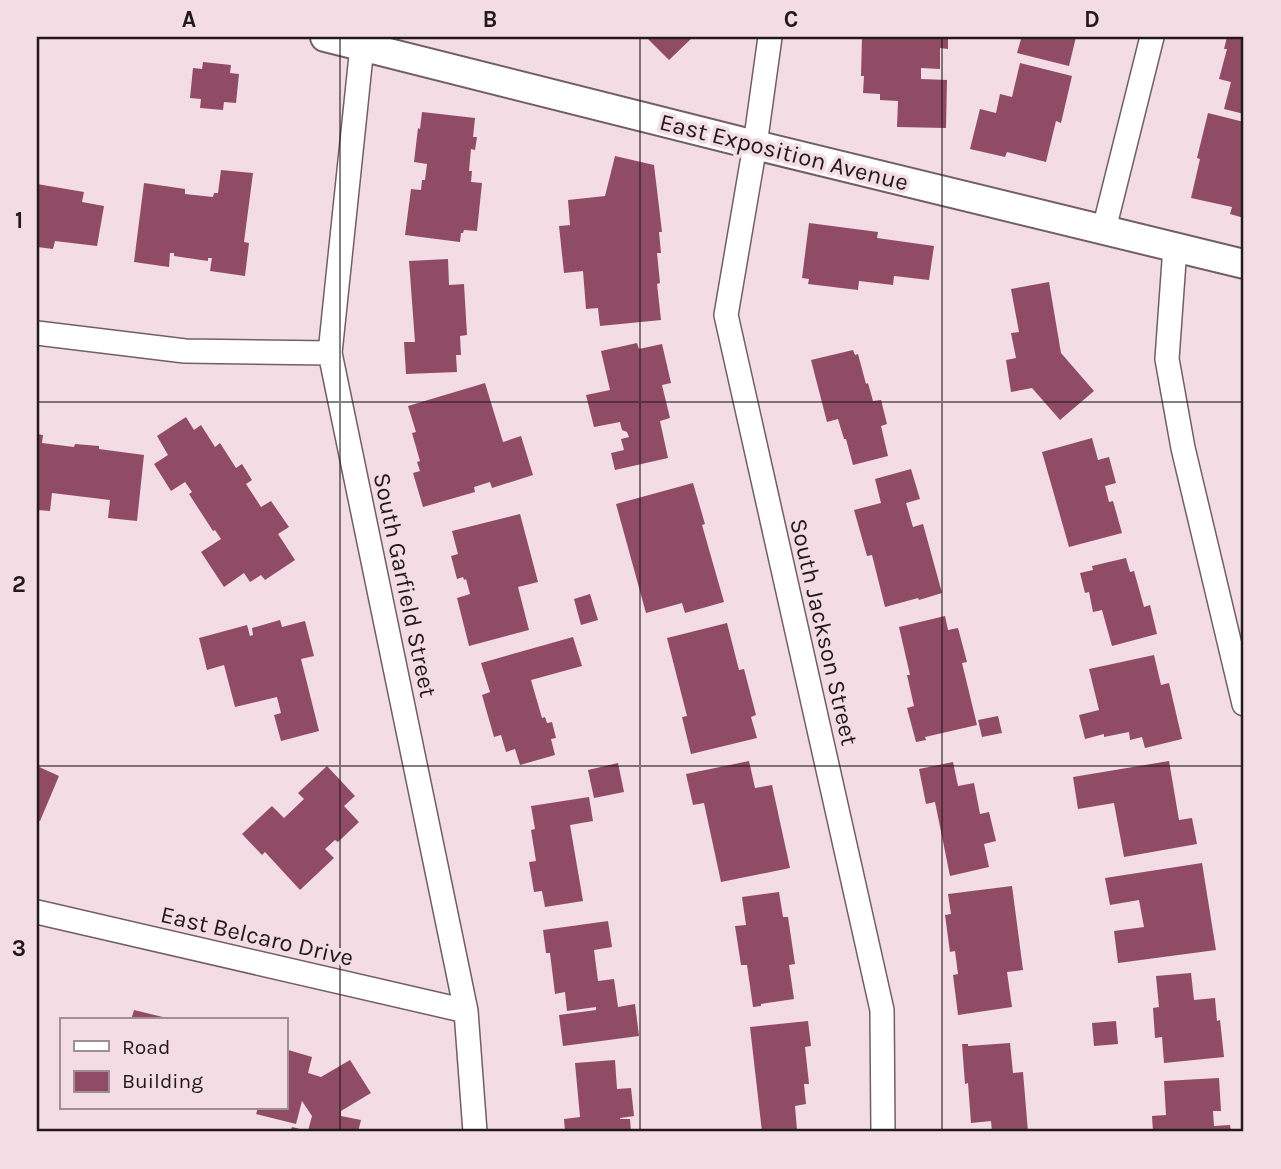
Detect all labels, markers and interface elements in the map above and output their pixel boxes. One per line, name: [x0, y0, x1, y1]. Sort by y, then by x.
text: A: [182, 6, 196, 33]
text: B: [483, 6, 497, 33]
text: C: [784, 6, 798, 33]
text: D: [1084, 6, 1100, 33]
street label: East Exposition Avenue: [657, 108, 911, 196]
text: 1: [15, 207, 23, 234]
street label: South Garfield Street: [368, 470, 442, 700]
street label: South Jackson Street: [784, 516, 864, 748]
text: 2: [12, 571, 26, 598]
street label: East Belcaro Drive: [158, 900, 356, 972]
text: 3: [12, 935, 26, 962]
legend: [60, 1018, 287, 1110]
text: Road: [122, 1035, 170, 1059]
text: Building: [122, 1069, 203, 1093]

